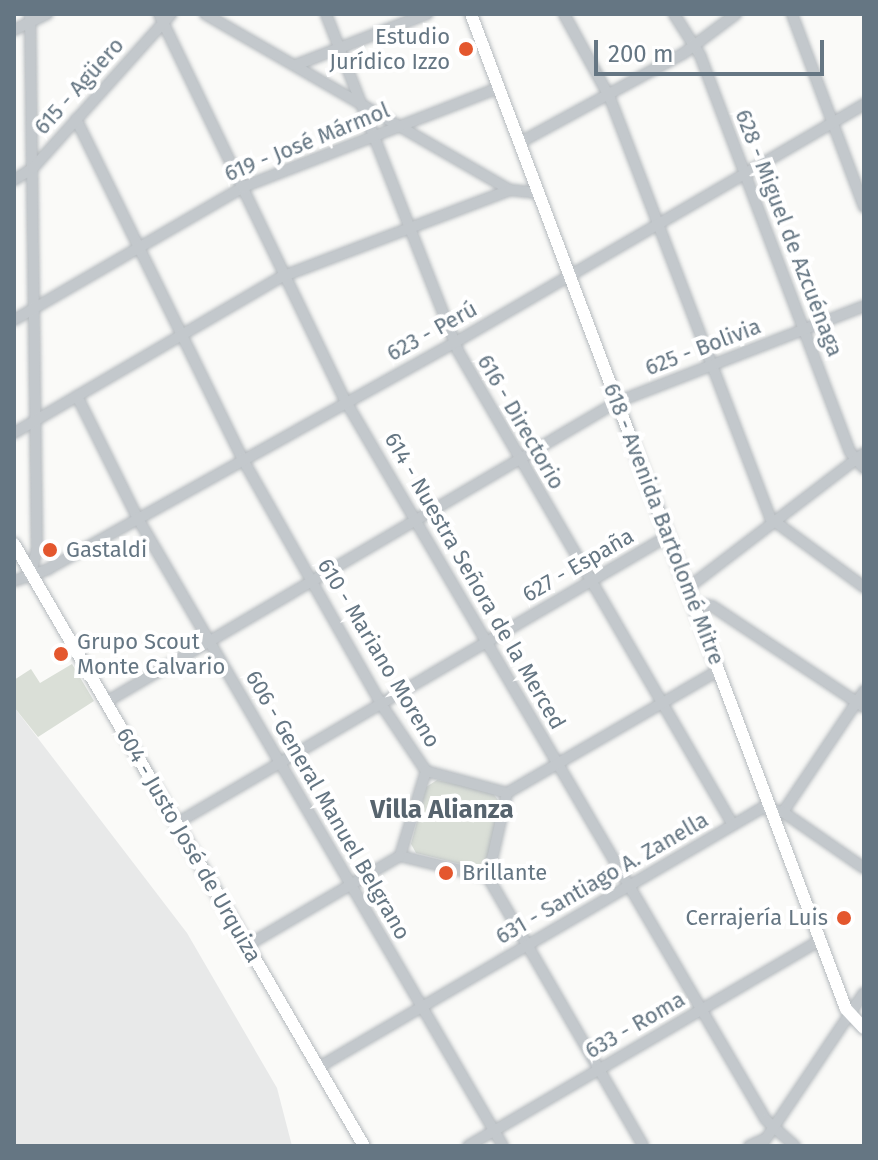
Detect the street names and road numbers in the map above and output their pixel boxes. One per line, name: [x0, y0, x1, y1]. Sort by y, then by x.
street label: 615 - Agüero: [29, 32, 129, 140]
street label: 619 - José Mármol: [221, 97, 393, 187]
street label: 628 - Miguel de Azcuénaga: [730, 106, 848, 360]
street label: 623 - Perú: [382, 295, 482, 367]
street label: 625 - Bolivia: [641, 313, 765, 381]
street label: 616 - Directorio: [472, 350, 570, 494]
street label: 618 - Avenida Bartolomé Mitre: [598, 379, 730, 669]
street label: 614 - Nuestra Señora de la Merced: [379, 428, 571, 734]
street label: 627 - España: [518, 523, 638, 607]
street label: 610 - Mariano Moreno: [312, 554, 446, 752]
street label: 606 - General Manuel Belgrano: [240, 666, 416, 944]
street label: 604 - Justo José de Urquiza: [111, 723, 267, 967]
street label: 631 - Santiago A. Zanella: [491, 806, 713, 950]
street label: 633 - Roma: [580, 986, 690, 1064]

